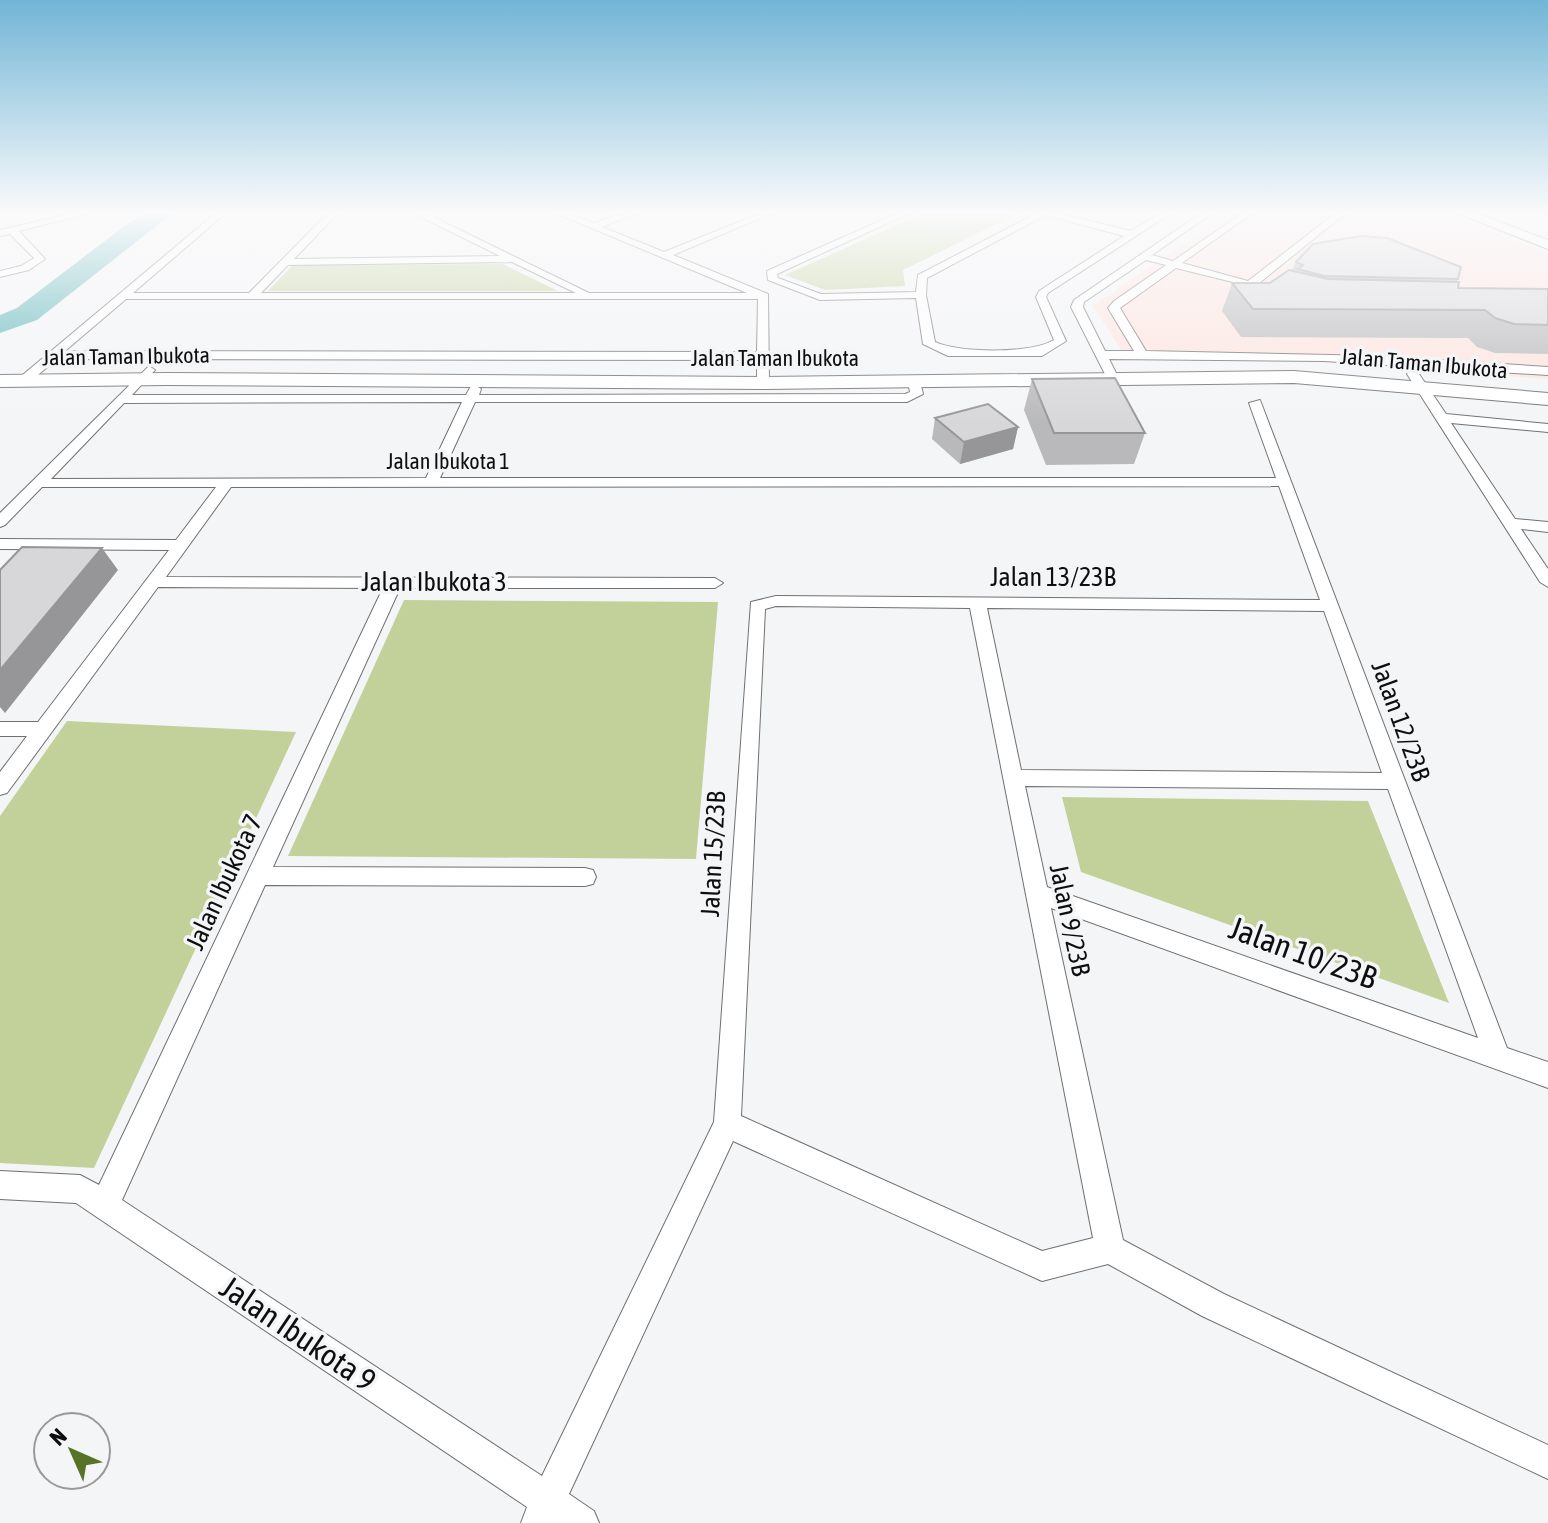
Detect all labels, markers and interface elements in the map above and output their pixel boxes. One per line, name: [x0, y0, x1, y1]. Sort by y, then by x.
street label: Jalan Taman Ibukota: [42, 342, 210, 370]
street label: Jalan Taman Ibukota: [1339, 343, 1509, 383]
street label: Jalan Taman Ibukota: [691, 345, 859, 371]
street label: Jalan Ibukota 1: [386, 448, 510, 474]
street label: Jalan 13/23B: [990, 562, 1116, 592]
street label: Jalan Ibukota 3: [361, 567, 507, 597]
street label: Jalan 12/23B: [1365, 657, 1437, 786]
street label: Jalan 15/23B: [695, 790, 731, 917]
street label: Jalan Ibukota 7: [180, 810, 268, 954]
street label: Jalan 9/23B: [1044, 861, 1097, 979]
street label: Jalan 10/23B: [1224, 909, 1382, 996]
street label: Jalan Ibukota 9: [214, 1268, 383, 1399]
north arrow: [32, 1411, 112, 1491]
text: N: [44, 1423, 72, 1451]

